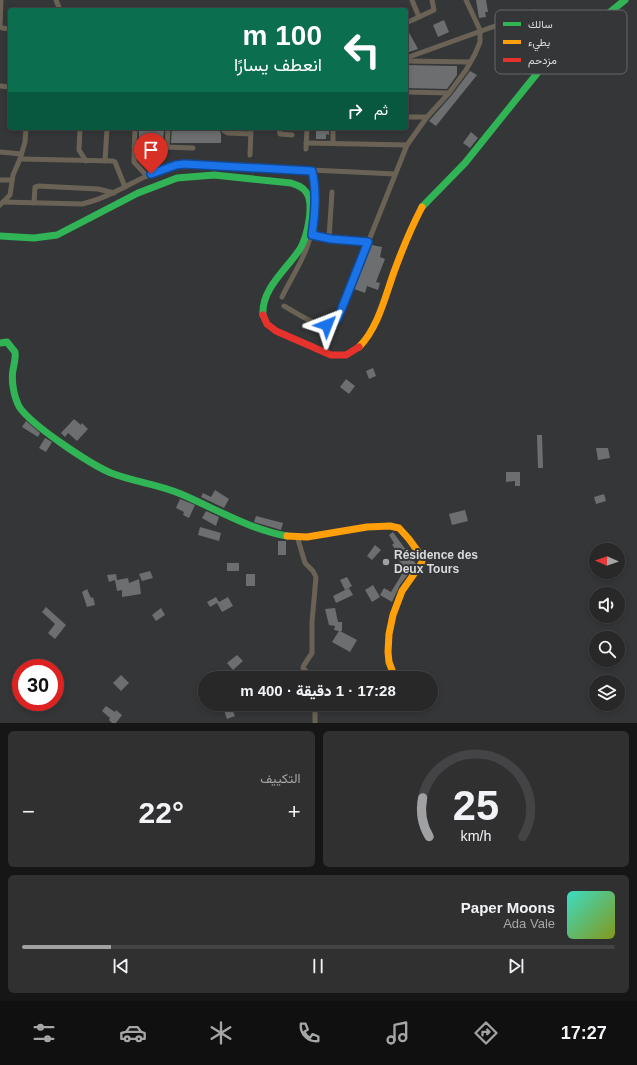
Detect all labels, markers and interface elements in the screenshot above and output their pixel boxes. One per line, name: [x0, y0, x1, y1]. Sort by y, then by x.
legend: [495, 10, 627, 74]
text: سالك: [528, 18, 553, 30]
text: 100 m: [243, 20, 322, 51]
icon: left: [336, 24, 388, 76]
text: بطيء: [528, 36, 550, 52]
text: مزدحم: [528, 54, 557, 68]
text: انعطف يسارًا: [234, 55, 322, 75]
icon: right: [344, 100, 366, 122]
text: ثم: [374, 101, 388, 118]
pin: [134, 133, 168, 174]
icon: arrive: [140, 139, 162, 161]
position arrow: [306, 304, 348, 346]
north arrow: [589, 543, 625, 579]
map controls: [589, 543, 625, 711]
place label: Résidence des Deux Tours: [394, 548, 478, 576]
marker: Résidence des Deux Tours: [381, 557, 391, 567]
button: sound: [589, 587, 625, 623]
button: search: [589, 631, 625, 667]
speed limit sign: 30: [12, 659, 64, 711]
button: layers: [589, 675, 625, 711]
text: 17:28 · 1 دقيقة · 400 m: [240, 682, 396, 699]
text: التكييف: [260, 771, 301, 786]
text: 25: [453, 782, 499, 829]
text: 22°: [139, 796, 184, 829]
text: −: [22, 799, 35, 824]
text: +: [288, 799, 301, 824]
text: km/h: [460, 828, 491, 844]
text: Paper Moons: [461, 899, 555, 916]
text: Ada Vale: [503, 916, 555, 931]
icon: previous: [110, 955, 132, 977]
icon: pause: [307, 955, 329, 977]
icon: next: [505, 955, 527, 977]
icon: filters: [30, 1019, 58, 1047]
icon: car: [119, 1019, 147, 1047]
icon: climate: [207, 1019, 235, 1047]
icon: phone: [295, 1019, 323, 1047]
icon: music: [384, 1019, 412, 1047]
icon: directions: [472, 1019, 500, 1047]
text: 17:27: [561, 1023, 607, 1043]

